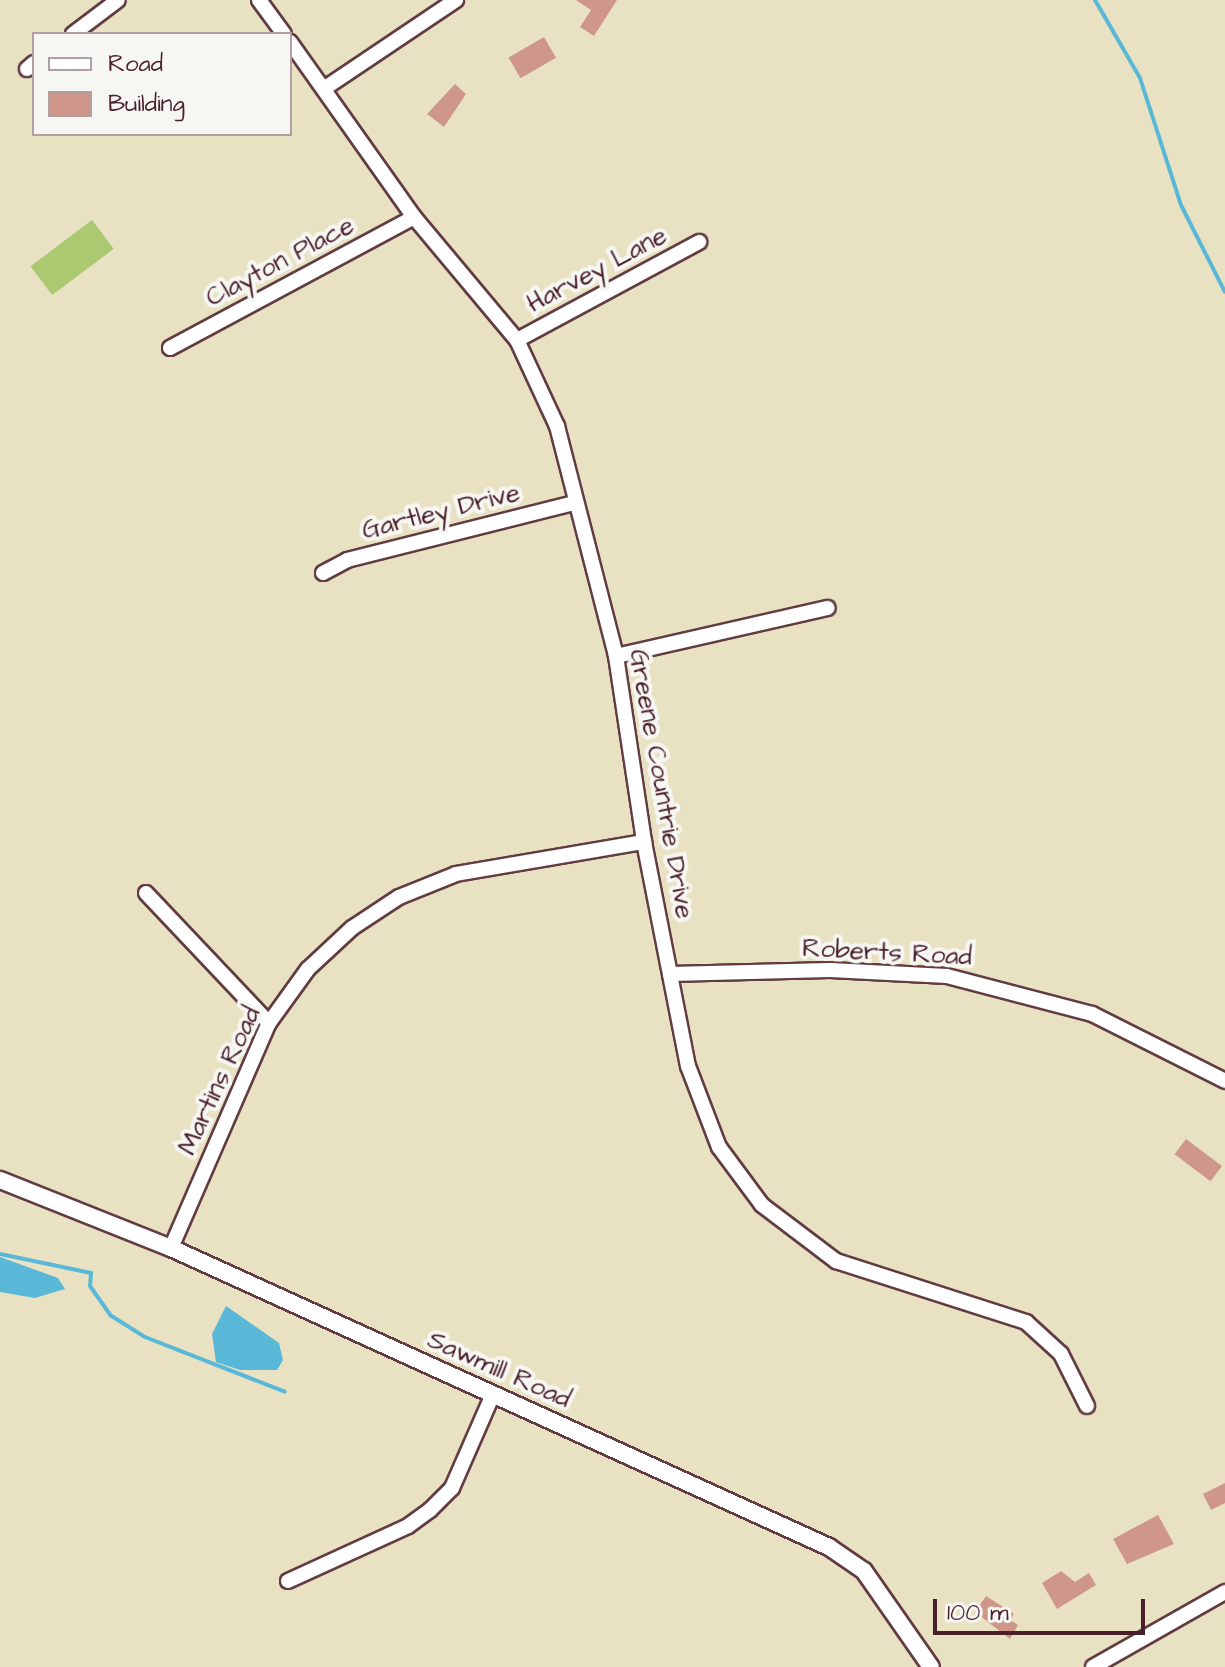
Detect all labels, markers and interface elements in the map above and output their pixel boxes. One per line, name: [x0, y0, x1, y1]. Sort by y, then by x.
legend: [32, 32, 292, 136]
text: Road: [108, 47, 163, 81]
text: Building: [108, 87, 185, 121]
street label: Clayton Place: [201, 210, 359, 314]
street label: Harvey Lane: [522, 220, 672, 320]
street label: Gartley Drive: [359, 477, 523, 547]
street label: Greene Countrie Drive: [622, 647, 700, 921]
street label: Roberts Road: [801, 933, 973, 973]
street label: Martins Road: [172, 1002, 268, 1160]
street label: Sawmill Road: [423, 1325, 575, 1415]
scale bar: [937, 1583, 1149, 1633]
text: 100 m: [947, 1596, 1009, 1630]

